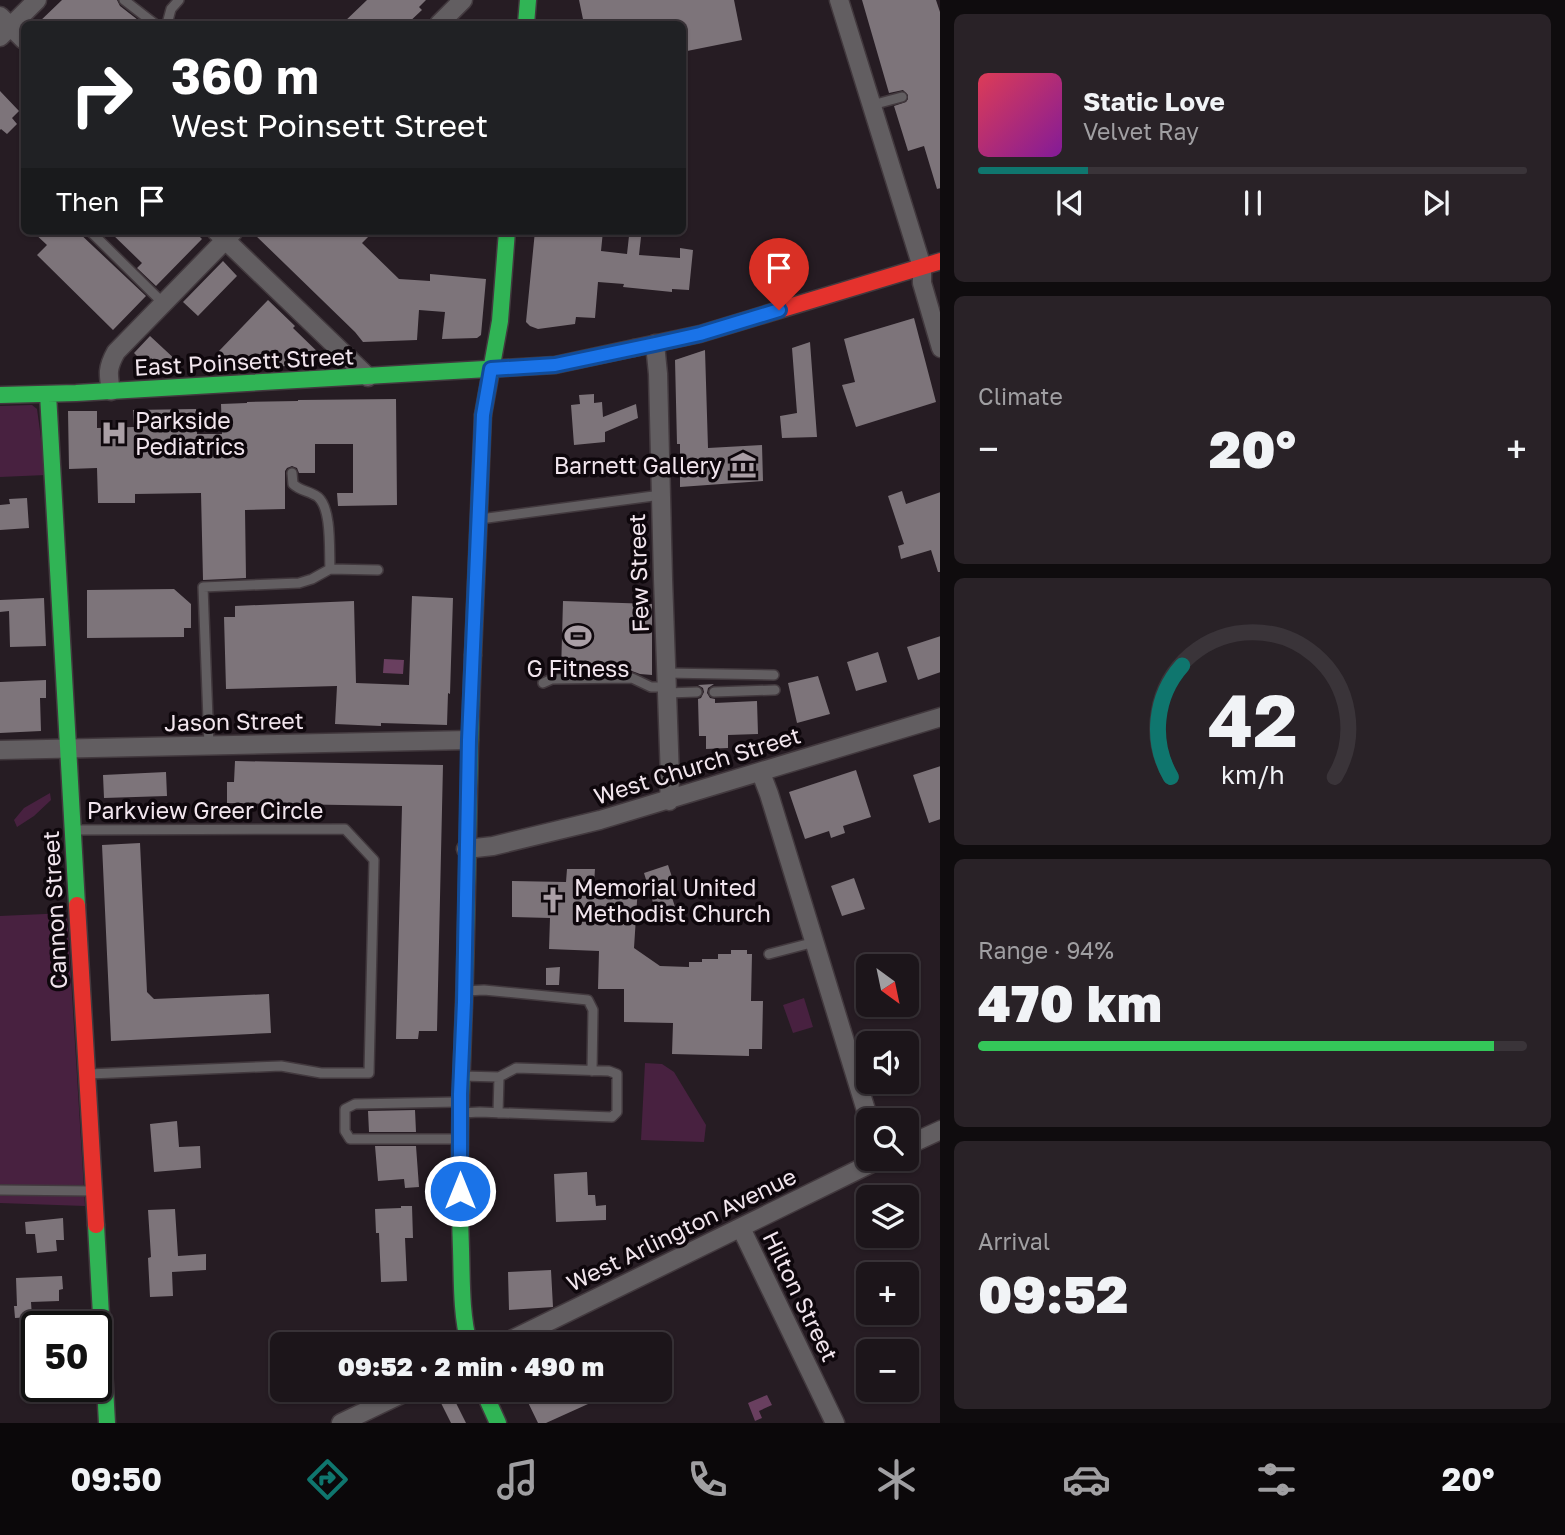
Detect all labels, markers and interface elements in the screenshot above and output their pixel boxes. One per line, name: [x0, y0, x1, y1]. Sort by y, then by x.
text: 360 m: [171, 46, 319, 105]
icon: right: [56, 49, 147, 140]
text: Static Love: [1083, 86, 1225, 117]
text: West Poinsett Street: [171, 106, 488, 144]
text: Velvet Ray: [1083, 117, 1199, 145]
icon: arrive: [133, 182, 171, 220]
icon: previous: [1051, 184, 1089, 222]
icon: pause: [1234, 184, 1272, 222]
icon: next: [1417, 184, 1455, 222]
text: Then: [56, 186, 119, 217]
pin: [749, 238, 809, 310]
icon: arrive: [760, 249, 798, 287]
street label: East Poinsett Street: [133, 341, 355, 381]
text: Climate: [978, 382, 1063, 410]
place label: Parkside Pediatrics: [135, 406, 245, 460]
text: 20°: [1209, 417, 1296, 479]
hospital icon: Parkside Pediatrics: [99, 418, 129, 448]
text: −: [978, 426, 999, 471]
text: +: [1506, 426, 1527, 471]
museum icon: Barnett Gallery: [728, 450, 758, 480]
place label: Barnett Gallery: [554, 451, 722, 479]
street label: Few Street: [622, 513, 654, 633]
sports icon: G Fitness: [563, 621, 593, 651]
place label: G Fitness: [527, 654, 629, 682]
text: 42: [1208, 677, 1297, 764]
street label: Jason Street: [164, 706, 304, 736]
street label: West Church Street: [590, 720, 804, 810]
text: km/h: [1221, 759, 1284, 790]
street label: Parkview Greer Circle: [87, 796, 323, 824]
street label: Cannon Street: [36, 830, 72, 990]
place label: Memorial United Methodist Church: [574, 873, 771, 927]
church icon: Memorial United Methodist Church: [538, 885, 568, 915]
text: Range · 94%: [978, 936, 1114, 964]
north arrow: [856, 954, 919, 1017]
map controls: [856, 954, 919, 1402]
text: 470 km: [978, 971, 1162, 1033]
button: sound: [856, 1031, 919, 1094]
button: search: [856, 1108, 919, 1171]
position arrow: [423, 1154, 497, 1228]
street label: West Arlington Avenue: [562, 1161, 800, 1297]
button: layers: [856, 1185, 919, 1248]
street label: Hilton Street: [757, 1226, 845, 1366]
text: Arrival: [978, 1227, 1050, 1255]
button: +: [856, 1262, 919, 1325]
text: 09:52: [978, 1262, 1128, 1324]
speed limit sign: 50: [21, 1311, 112, 1402]
button: −: [856, 1339, 919, 1402]
text: 09:52 · 2 min · 490 m: [338, 1351, 604, 1382]
icon: directions: [303, 1455, 352, 1504]
icon: music: [493, 1455, 542, 1504]
icon: phone: [683, 1455, 732, 1504]
icon: climate: [872, 1455, 921, 1504]
icon: car: [1062, 1455, 1111, 1504]
icon: filters: [1252, 1455, 1301, 1504]
text: 09:50: [70, 1460, 162, 1498]
text: 20°: [1442, 1460, 1495, 1498]

